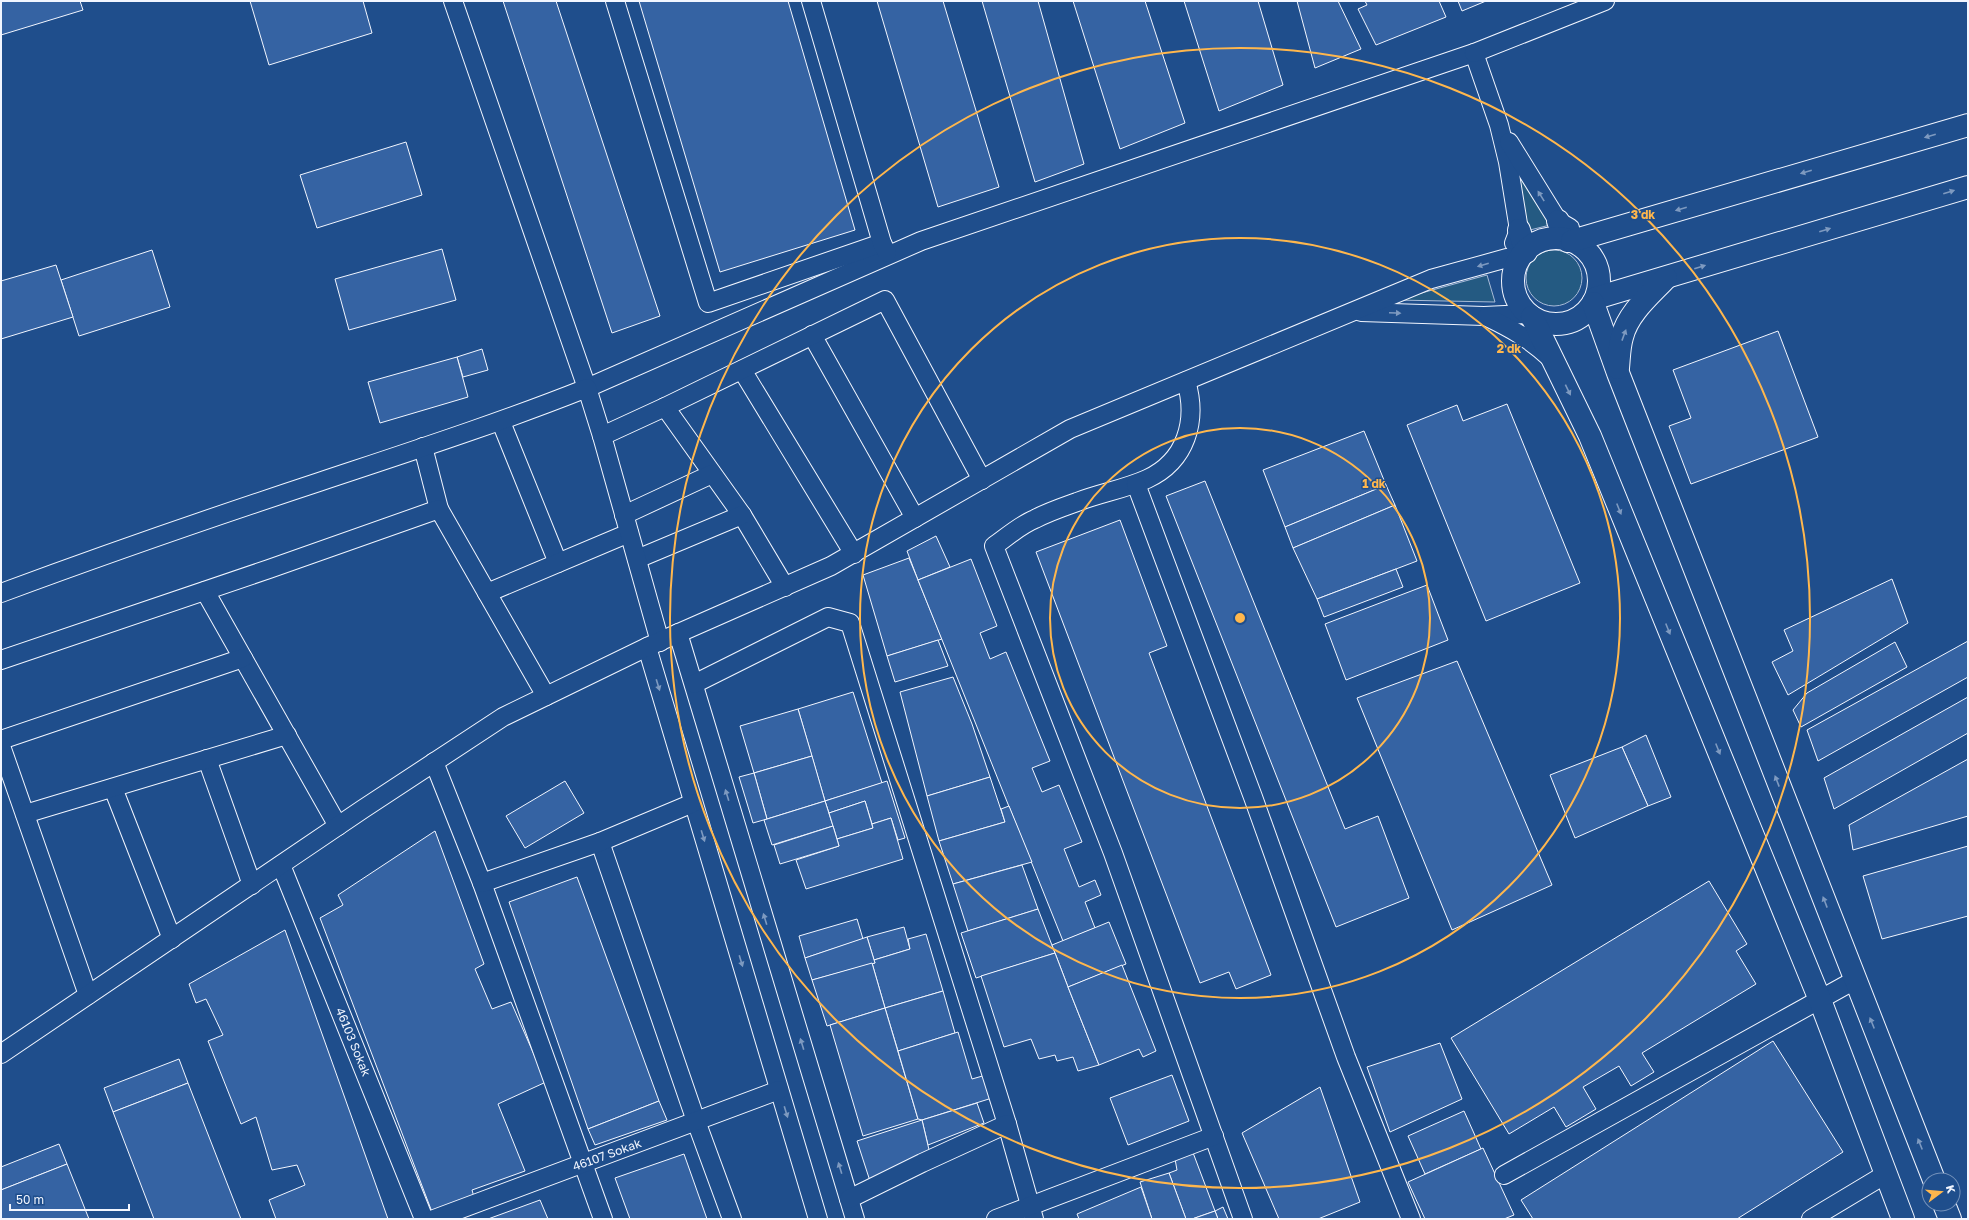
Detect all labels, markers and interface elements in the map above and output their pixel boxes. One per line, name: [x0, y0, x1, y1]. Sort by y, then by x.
one-way arrow: [1924, 133, 1936, 139]
one-way arrow: [1799, 169, 1811, 175]
one-way arrow: [1944, 189, 1956, 195]
one-way arrow: [1537, 191, 1545, 201]
one-way arrow: [1675, 206, 1687, 212]
text: 3 dk: [1631, 207, 1655, 222]
one-way arrow: [1819, 227, 1831, 233]
one-way arrow: [1477, 262, 1489, 268]
one-way arrow: [1695, 264, 1707, 270]
one-way arrow: [1389, 310, 1402, 316]
one-way arrow: [1621, 328, 1627, 340]
text: 2 dk: [1497, 341, 1521, 356]
one-way arrow: [1564, 384, 1571, 395]
text: 1 dk: [1362, 476, 1386, 491]
one-way arrow: [1617, 503, 1623, 515]
centre of rings: [1233, 611, 1247, 625]
one-way arrow: [1666, 624, 1672, 636]
one-way arrow: [655, 679, 661, 691]
one-way arrow: [1715, 744, 1721, 756]
one-way arrow: [1774, 774, 1780, 786]
one-way arrow: [724, 789, 730, 801]
one-way arrow: [700, 830, 706, 842]
one-way arrow: [1821, 895, 1827, 907]
one-way arrow: [762, 913, 768, 925]
one-way arrow: [738, 955, 744, 967]
street label: 46103 Sokak: [333, 1005, 374, 1079]
one-way arrow: [1869, 1016, 1875, 1028]
one-way arrow: [799, 1038, 805, 1050]
one-way arrow: [783, 1106, 789, 1118]
street label: 46107 Sokak: [570, 1135, 644, 1174]
one-way arrow: [1917, 1137, 1923, 1149]
one-way arrow: [837, 1162, 843, 1174]
north arrow: [1921, 1172, 1961, 1212]
text: K: [1944, 1183, 1958, 1195]
scale bar: [10, 1186, 129, 1212]
text: 50 m: [16, 1192, 44, 1207]

